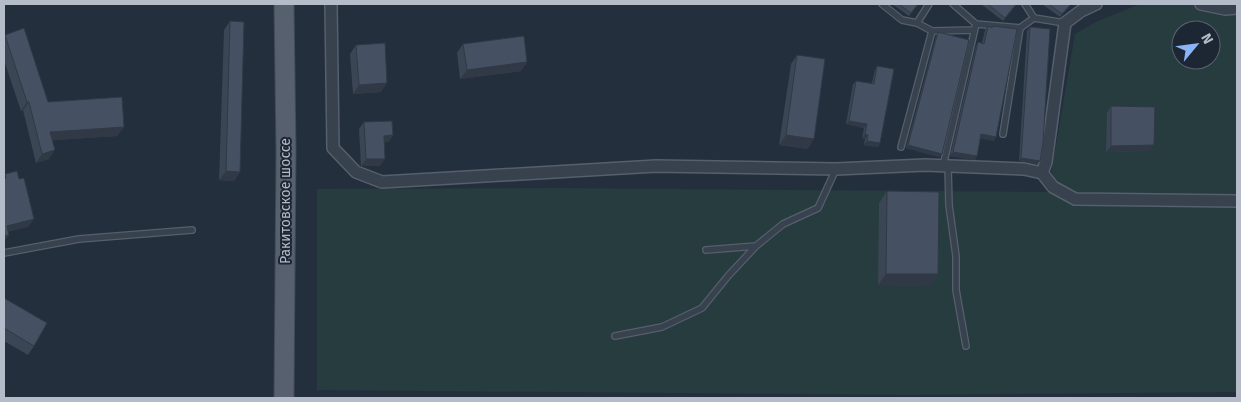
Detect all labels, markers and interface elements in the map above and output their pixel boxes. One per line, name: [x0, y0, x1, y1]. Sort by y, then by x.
north arrow: [1171, 20, 1221, 70]
text: N: [1197, 31, 1217, 47]
street label: Ракитовское шоссе: [277, 138, 294, 264]

